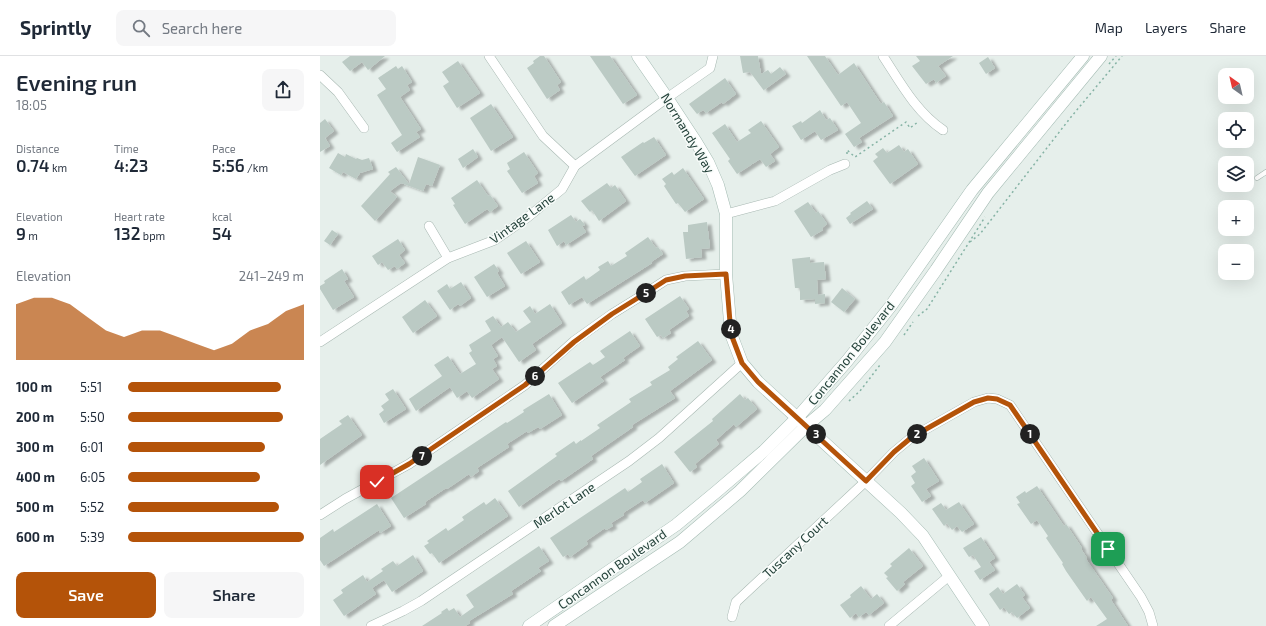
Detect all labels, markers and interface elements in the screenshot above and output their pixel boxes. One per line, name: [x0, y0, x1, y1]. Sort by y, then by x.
search box: [116, 10, 396, 46]
text: Sprintly: [20, 16, 92, 39]
icon: search: [130, 17, 152, 39]
text: Search here: [162, 19, 242, 37]
text: Map: [1095, 19, 1123, 36]
text: Layers: [1145, 19, 1187, 36]
text: Share: [1209, 19, 1246, 36]
north arrow: [1218, 68, 1254, 104]
map controls: [1218, 68, 1254, 280]
text: Evening run: [16, 69, 137, 95]
button: share: [262, 69, 304, 111]
street label: Normandy Way: [658, 90, 718, 176]
text: 18:05: [16, 97, 47, 113]
button: locate: [1218, 112, 1254, 148]
text: Distance: [16, 142, 59, 155]
text: Time: [114, 142, 139, 155]
text: Pace: [212, 142, 236, 155]
text: 0.74: [16, 155, 50, 175]
text: 4:23: [114, 155, 148, 175]
text: 5:56: [212, 155, 245, 175]
button: layers: [1218, 156, 1254, 192]
text: km: [50, 161, 67, 174]
text: /km: [245, 161, 268, 174]
street label: Vintage Lane: [486, 189, 558, 247]
button: +: [1218, 200, 1254, 236]
text: Elevation: [16, 210, 63, 223]
text: Heart rate: [114, 210, 165, 223]
text: kcal: [212, 210, 232, 223]
text: 9: [16, 223, 26, 243]
text: 132: [114, 223, 140, 243]
text: 54: [212, 223, 232, 243]
text: m: [26, 229, 38, 242]
text: bpm: [140, 229, 165, 242]
button: −: [1218, 244, 1254, 280]
text: Elevation: [16, 268, 71, 284]
text: 241–249 m: [239, 268, 304, 284]
pin: 5: [636, 283, 656, 303]
text: 5: [643, 286, 649, 299]
street label: Concannon Boulevard: [804, 298, 898, 408]
pin: 4: [721, 319, 741, 339]
text: 4: [727, 322, 735, 335]
pin: 6: [525, 366, 545, 386]
text: 6: [532, 369, 538, 382]
text: 100 m: [16, 379, 52, 395]
text: 5:51: [80, 379, 102, 395]
text: 200 m: [16, 409, 54, 425]
text: 5:50: [80, 409, 105, 425]
pin: 3: [806, 424, 826, 444]
pin: 2: [907, 424, 927, 444]
pin: 1: [1020, 424, 1040, 444]
text: 3: [813, 427, 819, 440]
text: 2: [914, 427, 920, 440]
text: 1: [1028, 427, 1032, 440]
text: 300 m: [16, 439, 54, 455]
text: 6:01: [80, 439, 104, 455]
pin: 7: [412, 446, 432, 466]
text: 7: [419, 449, 425, 462]
pin: [360, 465, 394, 499]
text: 400 m: [16, 469, 55, 485]
text: 6:05: [80, 469, 105, 485]
icon: check: [366, 471, 388, 493]
street label: Merlot Lane: [530, 479, 598, 531]
text: 500 m: [16, 499, 54, 515]
text: 5:52: [80, 499, 104, 515]
street label: Tuscany Court: [759, 513, 831, 581]
street label: Concannon Boulevard: [555, 525, 669, 613]
text: 600 m: [16, 529, 54, 545]
text: 5:39: [80, 529, 105, 545]
pin: [1091, 532, 1125, 566]
icon: arrive: [1097, 538, 1119, 560]
button: Save: [16, 572, 156, 618]
button: Share: [164, 572, 304, 618]

